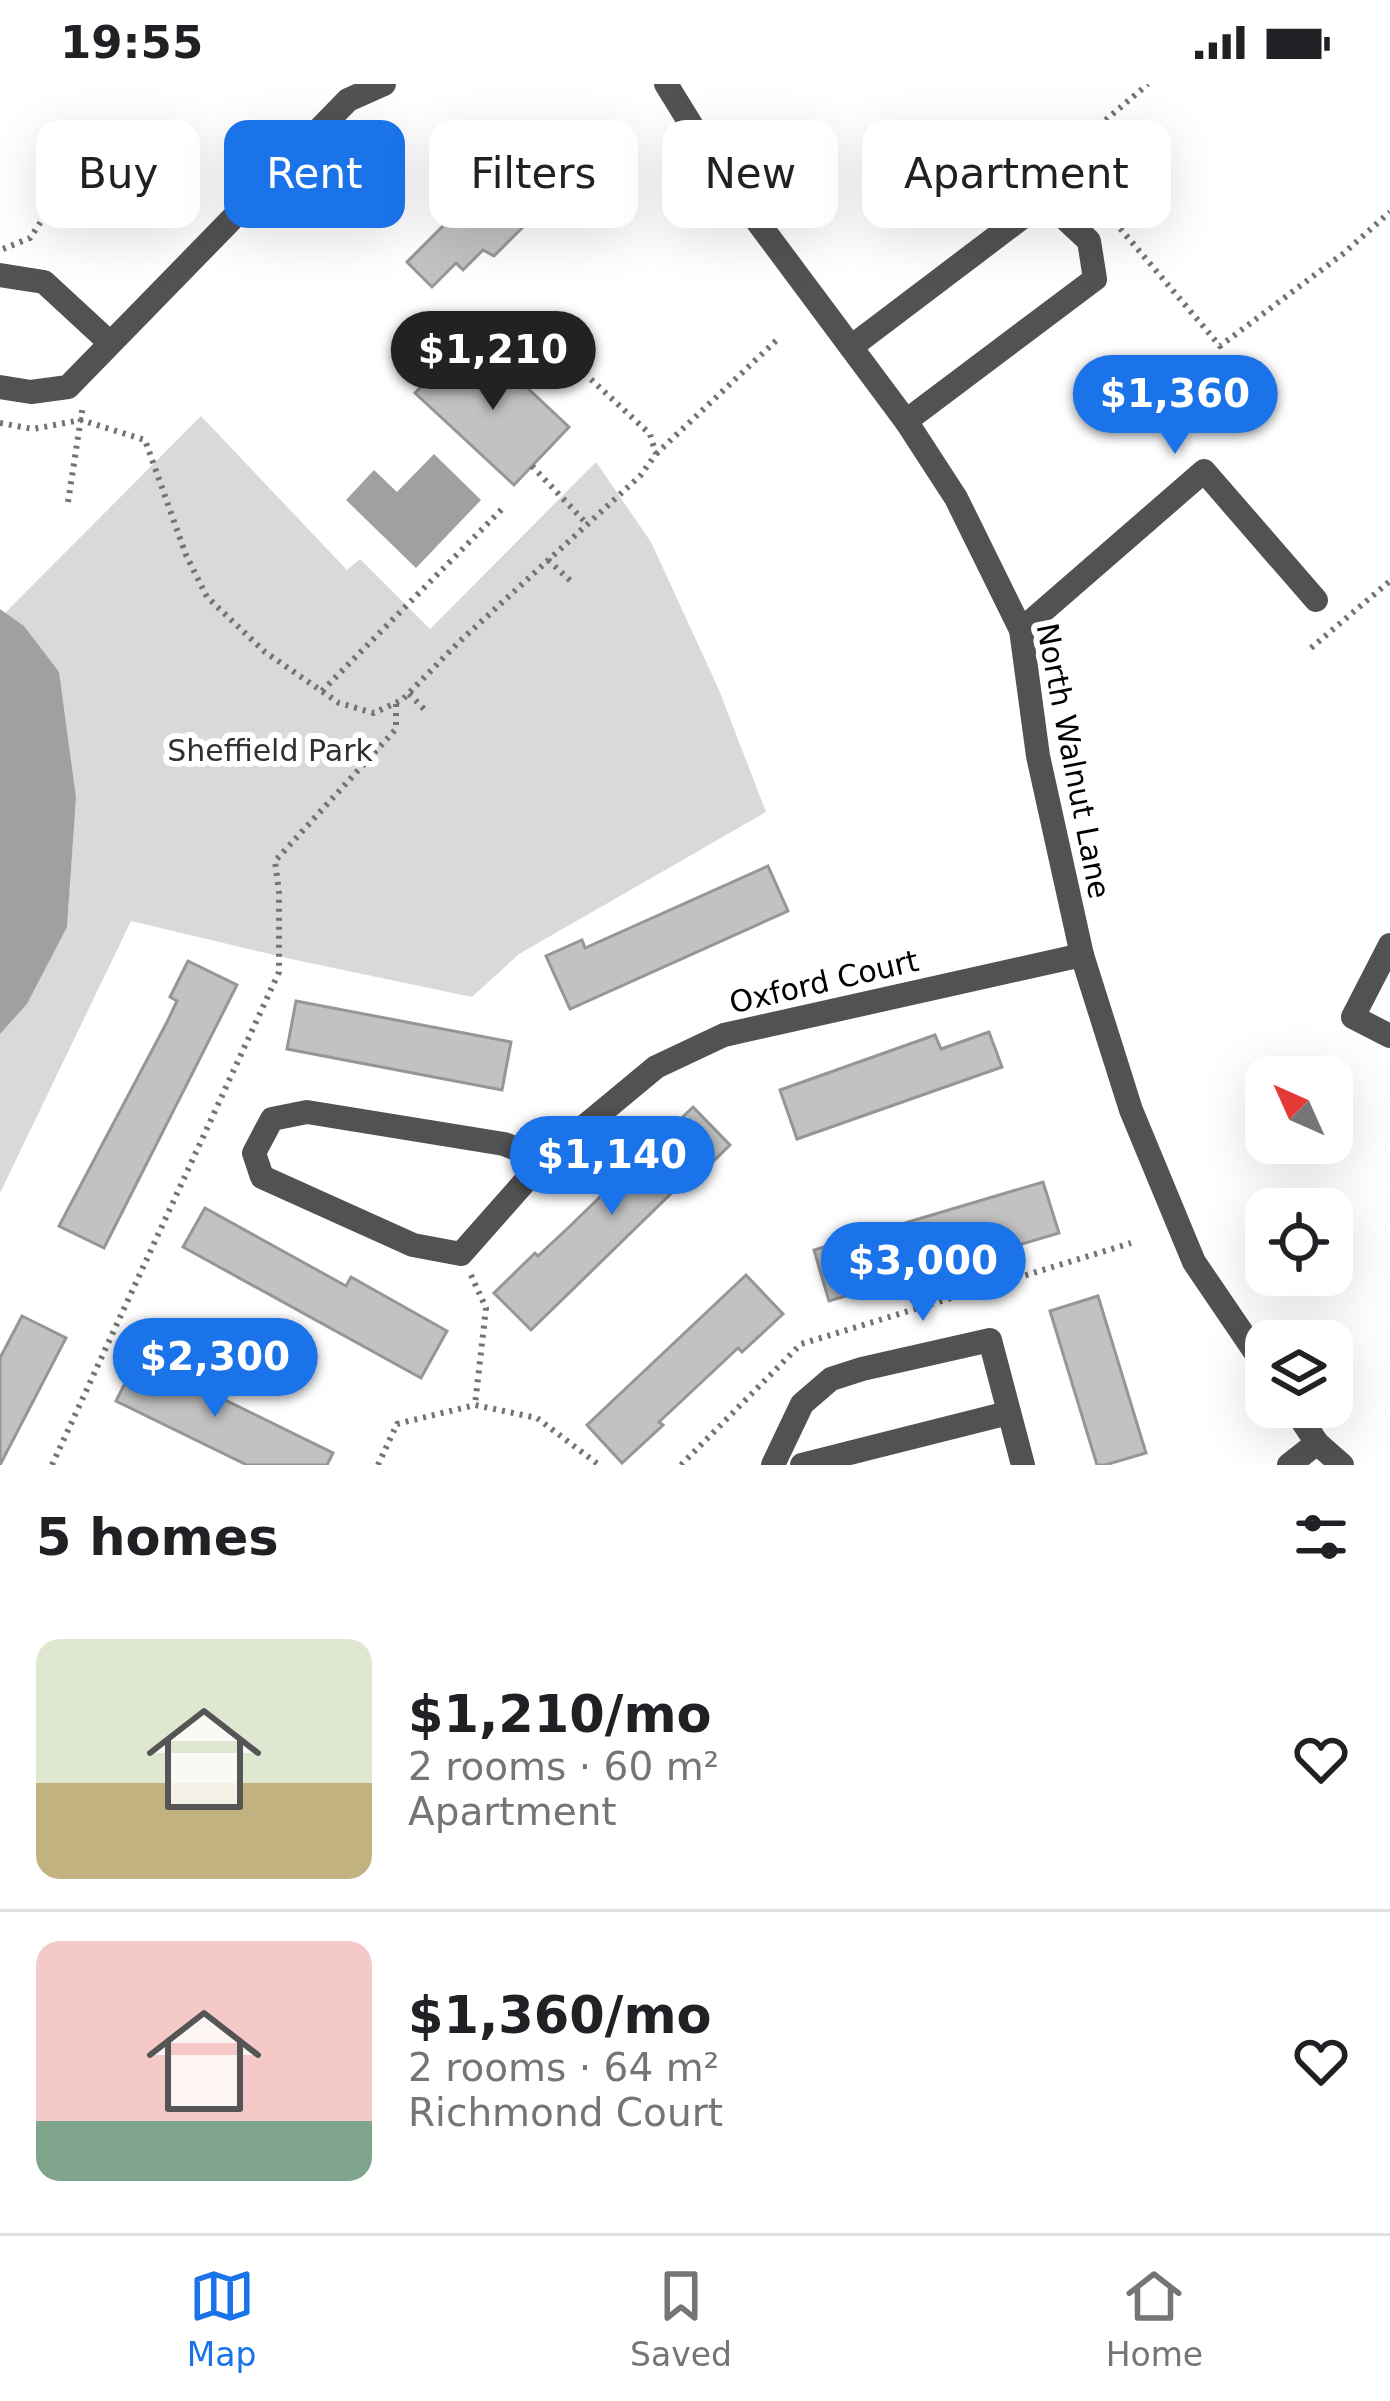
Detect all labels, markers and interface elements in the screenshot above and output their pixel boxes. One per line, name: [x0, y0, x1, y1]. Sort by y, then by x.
text: 19:55: [60, 16, 203, 69]
chip: Buy: [36, 120, 200, 228]
chip: Rent: [224, 120, 405, 228]
chip: Filters: [429, 120, 638, 228]
chip: New: [662, 120, 838, 228]
chip: Apartment: [862, 120, 1171, 228]
pin: $1,210: [395, 311, 591, 413]
text: $1,210: [418, 327, 568, 372]
pin: $1,360: [1077, 355, 1273, 457]
text: $1,360: [1100, 371, 1250, 416]
street label: North Walnut Lane: [1030, 620, 1117, 902]
park label: Sheffield Park: [167, 733, 373, 768]
street label: Oxford Court: [726, 943, 922, 1020]
north arrow: [1245, 1056, 1353, 1164]
map controls: [1245, 1056, 1353, 1428]
pin: $1,140: [514, 1116, 710, 1218]
text: $1,140: [537, 1132, 687, 1177]
button: locate: [1245, 1188, 1353, 1296]
pin: $3,000: [825, 1222, 1021, 1324]
text: $3,000: [848, 1238, 998, 1283]
pin: $2,300: [117, 1318, 313, 1420]
button: layers: [1245, 1320, 1353, 1428]
text: $2,300: [140, 1334, 290, 1379]
icon: filters: [1288, 1504, 1354, 1570]
text: 5 homes: [36, 1508, 279, 1567]
text: $1,210/mo: [408, 1685, 712, 1744]
icon: home: [132, 1687, 276, 1831]
icon: heart: [1288, 1726, 1354, 1792]
text: 2 rooms · 60 m²: [408, 1744, 719, 1789]
text: Apartment: [408, 1789, 617, 1834]
text: $1,360/mo: [408, 1986, 712, 2045]
icon: home: [132, 1989, 276, 2133]
icon: heart: [1288, 2028, 1354, 2094]
text: 2 rooms · 64 m²: [408, 2045, 719, 2090]
text: Richmond Court: [408, 2090, 723, 2135]
tab: Map: [187, 2263, 256, 2374]
tab: Saved: [630, 2263, 732, 2374]
tab: Home: [1106, 2263, 1203, 2374]

